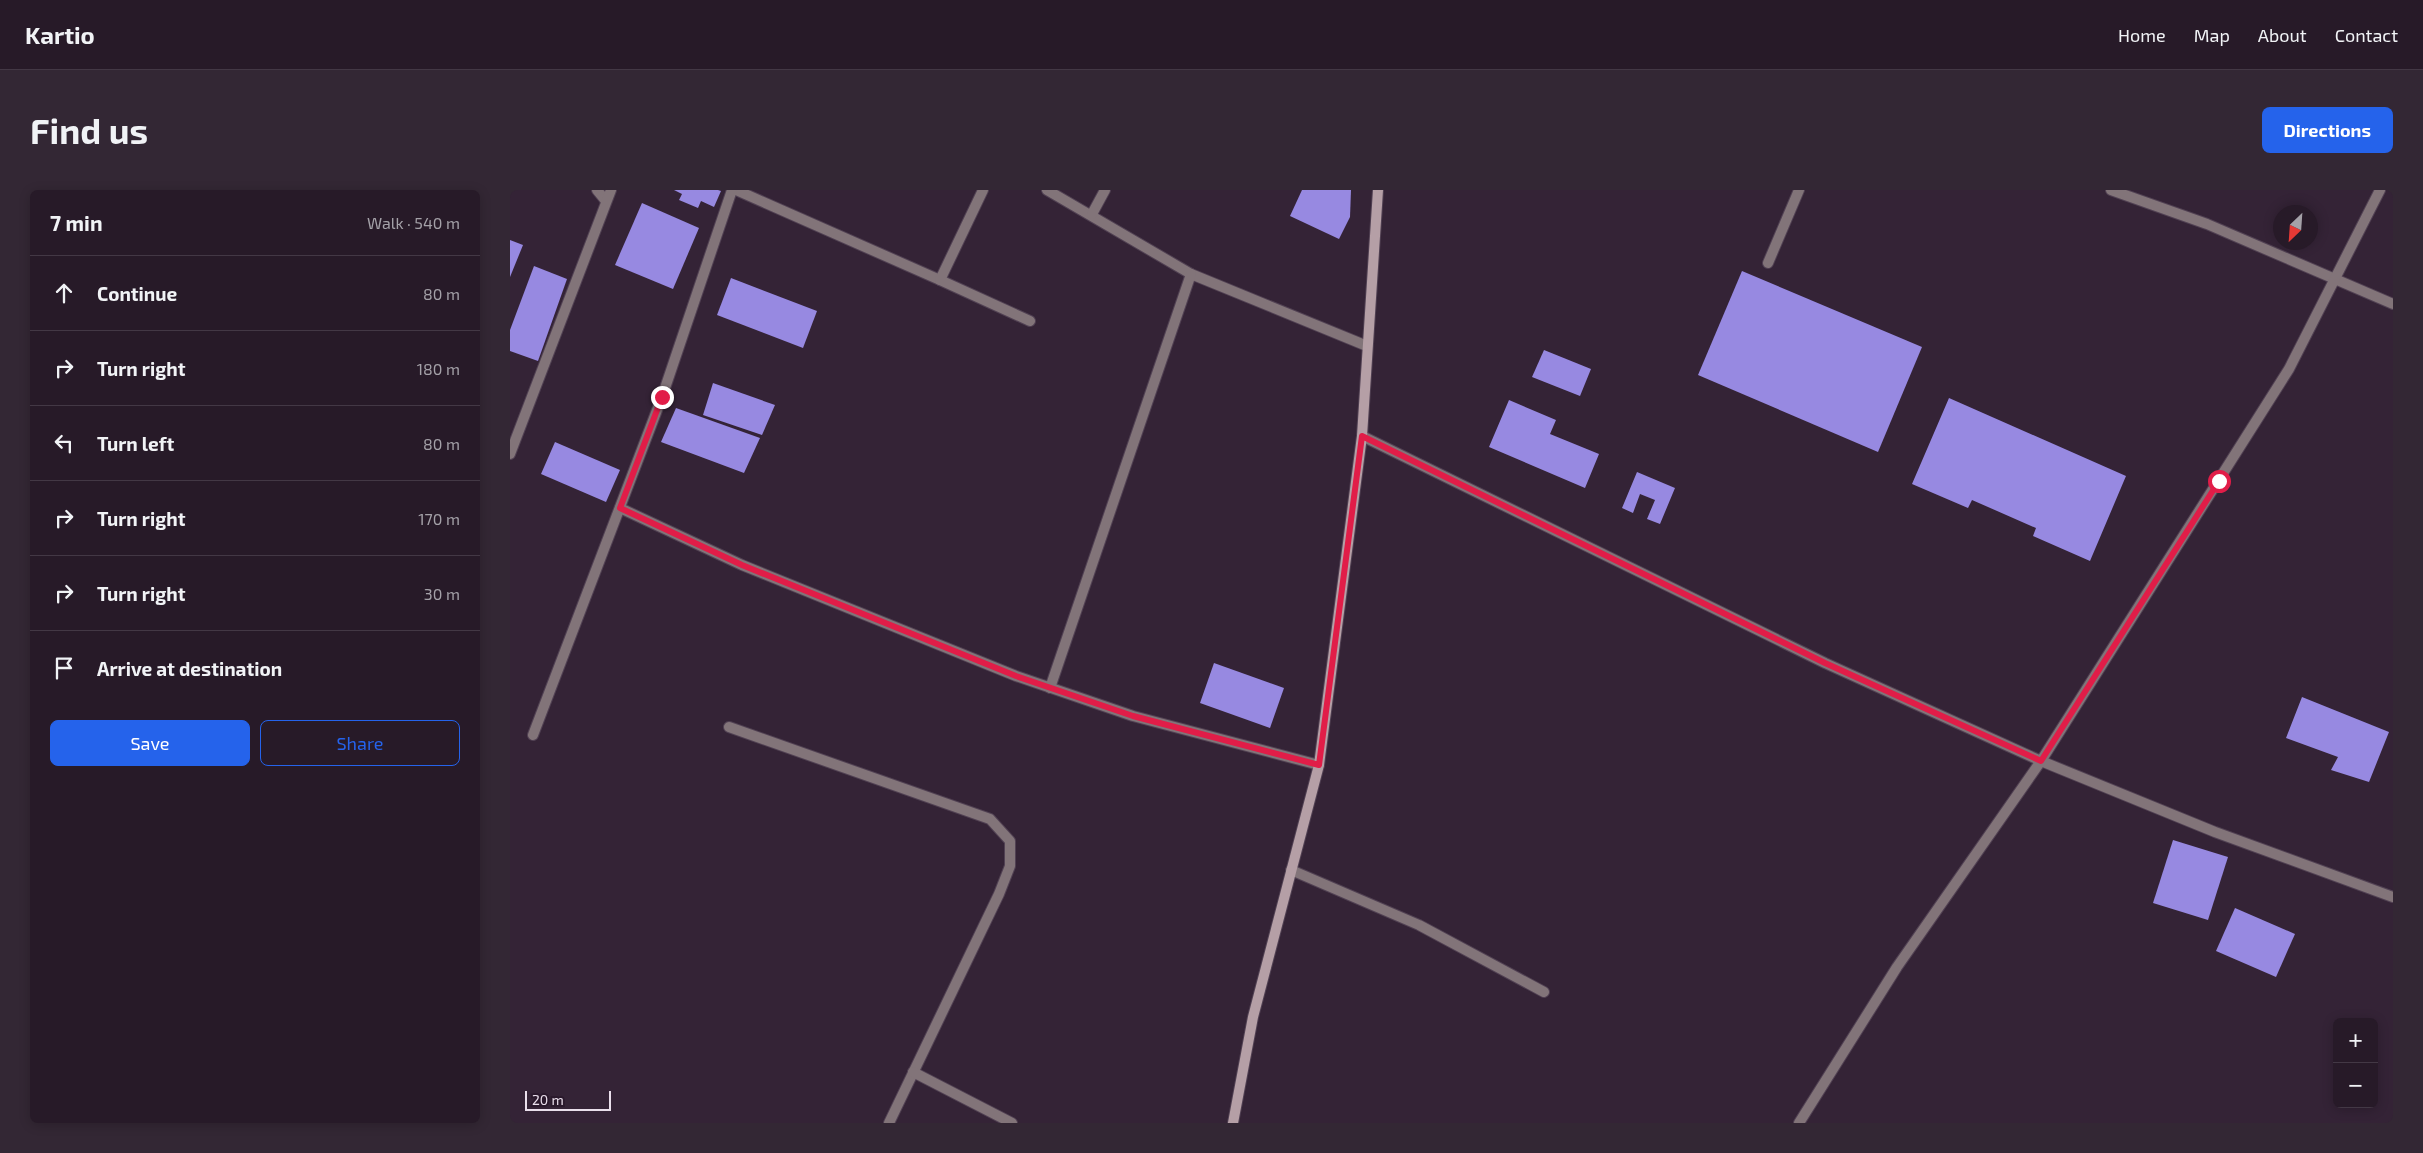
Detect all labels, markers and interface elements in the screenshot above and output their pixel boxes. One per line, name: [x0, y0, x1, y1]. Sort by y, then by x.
text: Kartio: [25, 20, 95, 49]
text: Home: [2118, 24, 2166, 46]
text: Map: [2194, 24, 2230, 46]
text: About: [2258, 24, 2307, 46]
text: Contact: [2335, 24, 2398, 46]
button: Directions: [2262, 107, 2393, 153]
text: Find us: [30, 109, 148, 151]
north arrow: [2273, 205, 2318, 250]
text: 7 min: [50, 210, 103, 235]
text: Walk · 540 m: [367, 213, 460, 232]
icon: ahead: [50, 279, 78, 307]
text: Continue: [97, 282, 177, 305]
text: 80 m: [423, 284, 460, 303]
icon: right: [50, 354, 78, 382]
text: Turn right: [97, 357, 185, 380]
text: 180 m: [417, 359, 460, 378]
route end: [651, 386, 674, 409]
icon: left: [50, 429, 78, 457]
text: Turn left: [97, 432, 174, 455]
text: 80 m: [423, 434, 460, 453]
route start: [2208, 470, 2231, 493]
icon: right: [50, 504, 78, 532]
text: Turn right: [97, 507, 185, 530]
text: 170 m: [418, 509, 460, 528]
icon: right: [50, 579, 78, 607]
text: Turn right: [97, 582, 185, 605]
text: 30 m: [424, 584, 460, 603]
icon: arrive: [50, 654, 78, 682]
text: Arrive at destination: [97, 657, 282, 680]
button: Save: [50, 720, 250, 766]
button: Share: [260, 720, 460, 766]
map controls: [2333, 1018, 2378, 1108]
button: +: [2333, 1018, 2378, 1063]
button: −: [2333, 1063, 2378, 1108]
scale bar: [525, 1088, 611, 1111]
text: 20 m: [532, 1091, 564, 1108]

